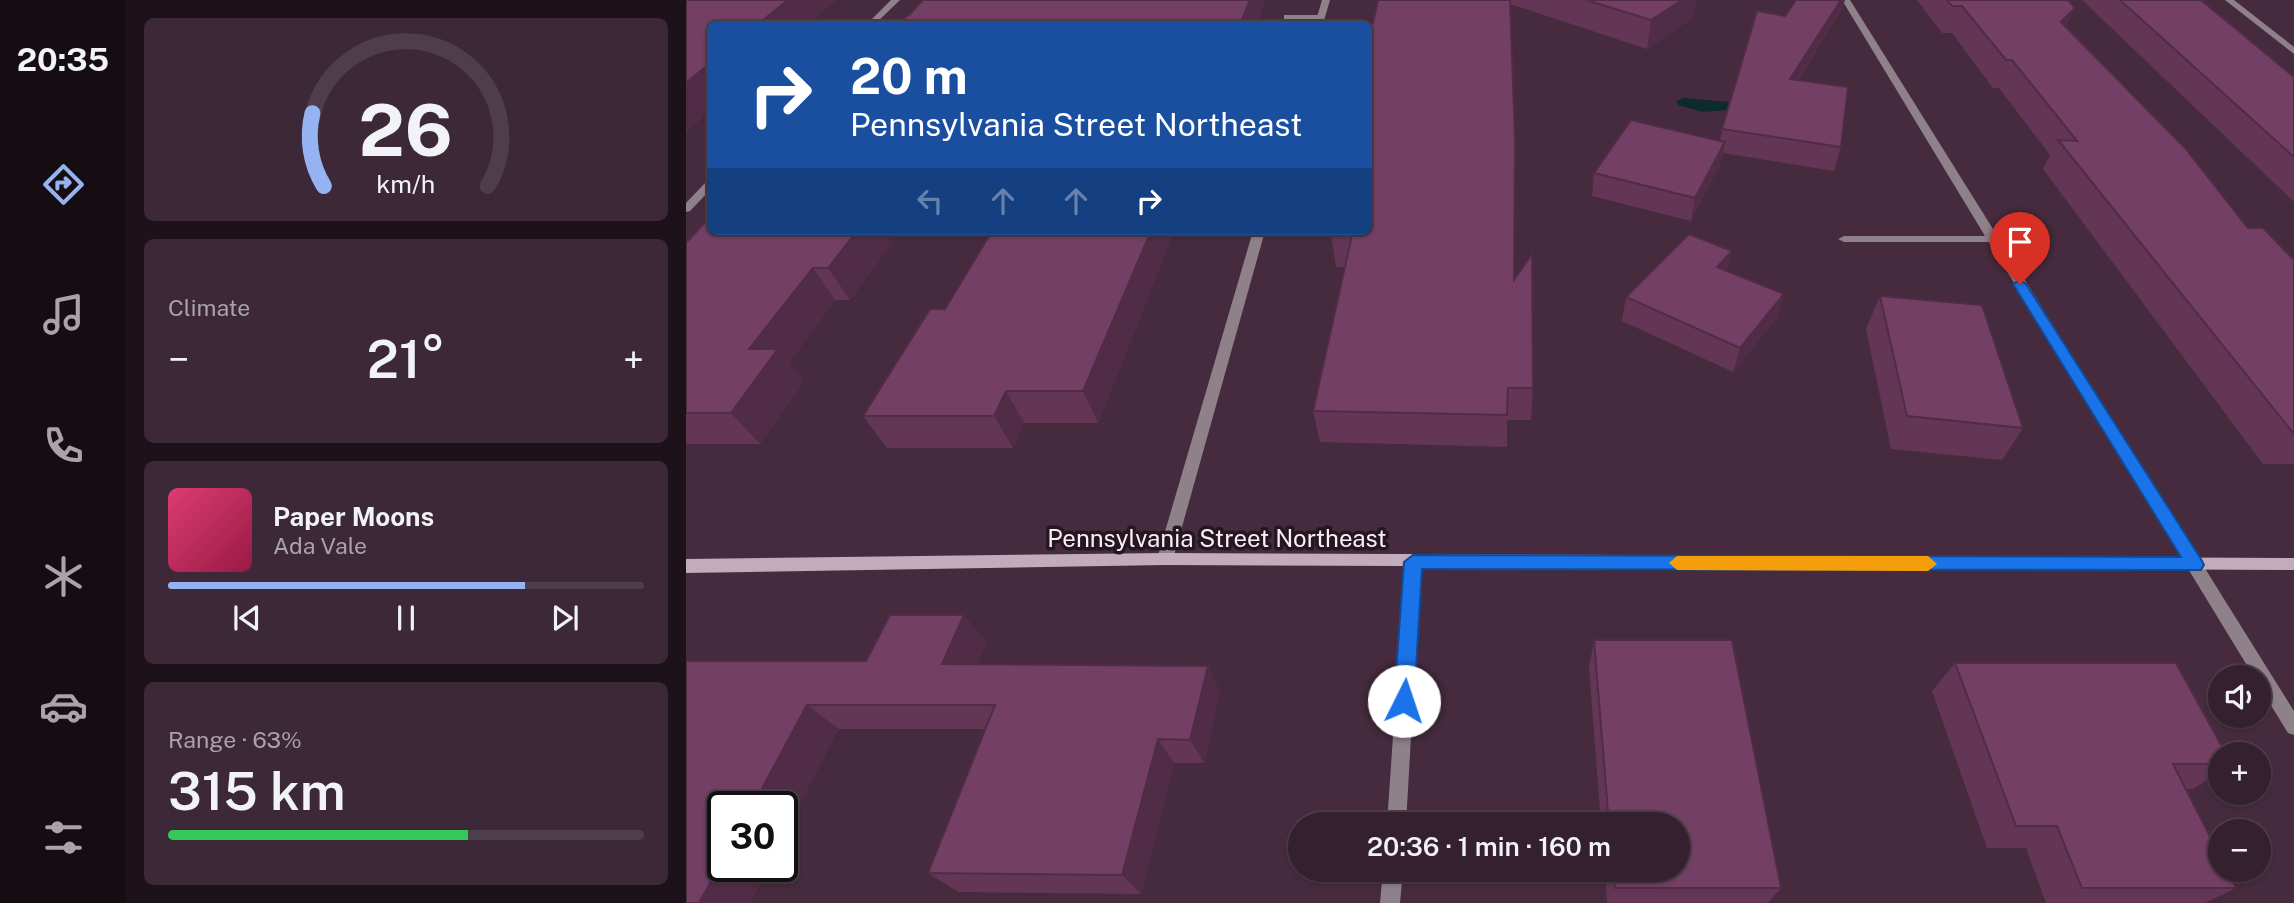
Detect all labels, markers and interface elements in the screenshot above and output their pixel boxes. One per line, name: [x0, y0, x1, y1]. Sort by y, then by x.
text: 20:35: [17, 41, 109, 78]
text: 20 m: [850, 47, 968, 105]
icon: right: [735, 49, 826, 140]
text: 26: [359, 87, 453, 172]
text: Pennsylvania Street Northeast: [850, 106, 1303, 143]
icon: directions: [39, 160, 88, 209]
text: km/h: [377, 168, 435, 198]
icon: left: [911, 182, 949, 220]
icon: ahead: [984, 182, 1022, 220]
icon: ahead: [1057, 182, 1095, 220]
icon: right: [1130, 182, 1168, 220]
pin: [1990, 212, 2050, 284]
icon: arrive: [2001, 223, 2039, 261]
icon: music: [39, 290, 88, 339]
text: Climate: [168, 294, 250, 321]
text: 21°: [367, 329, 445, 390]
text: −: [168, 337, 189, 382]
text: +: [623, 337, 644, 382]
icon: phone: [39, 421, 88, 470]
text: Paper Moons: [273, 501, 434, 532]
street label: Pennsylvania Street Northeast: [1047, 524, 1387, 552]
text: Ada Vale: [273, 532, 367, 559]
icon: climate: [39, 552, 88, 601]
icon: previous: [228, 599, 266, 637]
icon: pause: [387, 599, 425, 637]
icon: next: [546, 599, 584, 637]
position arrow: [1367, 664, 1441, 738]
map controls: [2208, 665, 2271, 882]
button: sound: [2208, 665, 2271, 728]
icon: car: [39, 682, 88, 731]
text: Range · 63%: [168, 726, 302, 753]
button: +: [2208, 742, 2271, 805]
text: 315 km: [168, 761, 345, 822]
speed limit sign: 30: [707, 791, 798, 882]
icon: filters: [39, 813, 88, 862]
button: −: [2208, 819, 2271, 882]
text: 20:36 · 1 min · 160 m: [1367, 831, 1611, 862]

